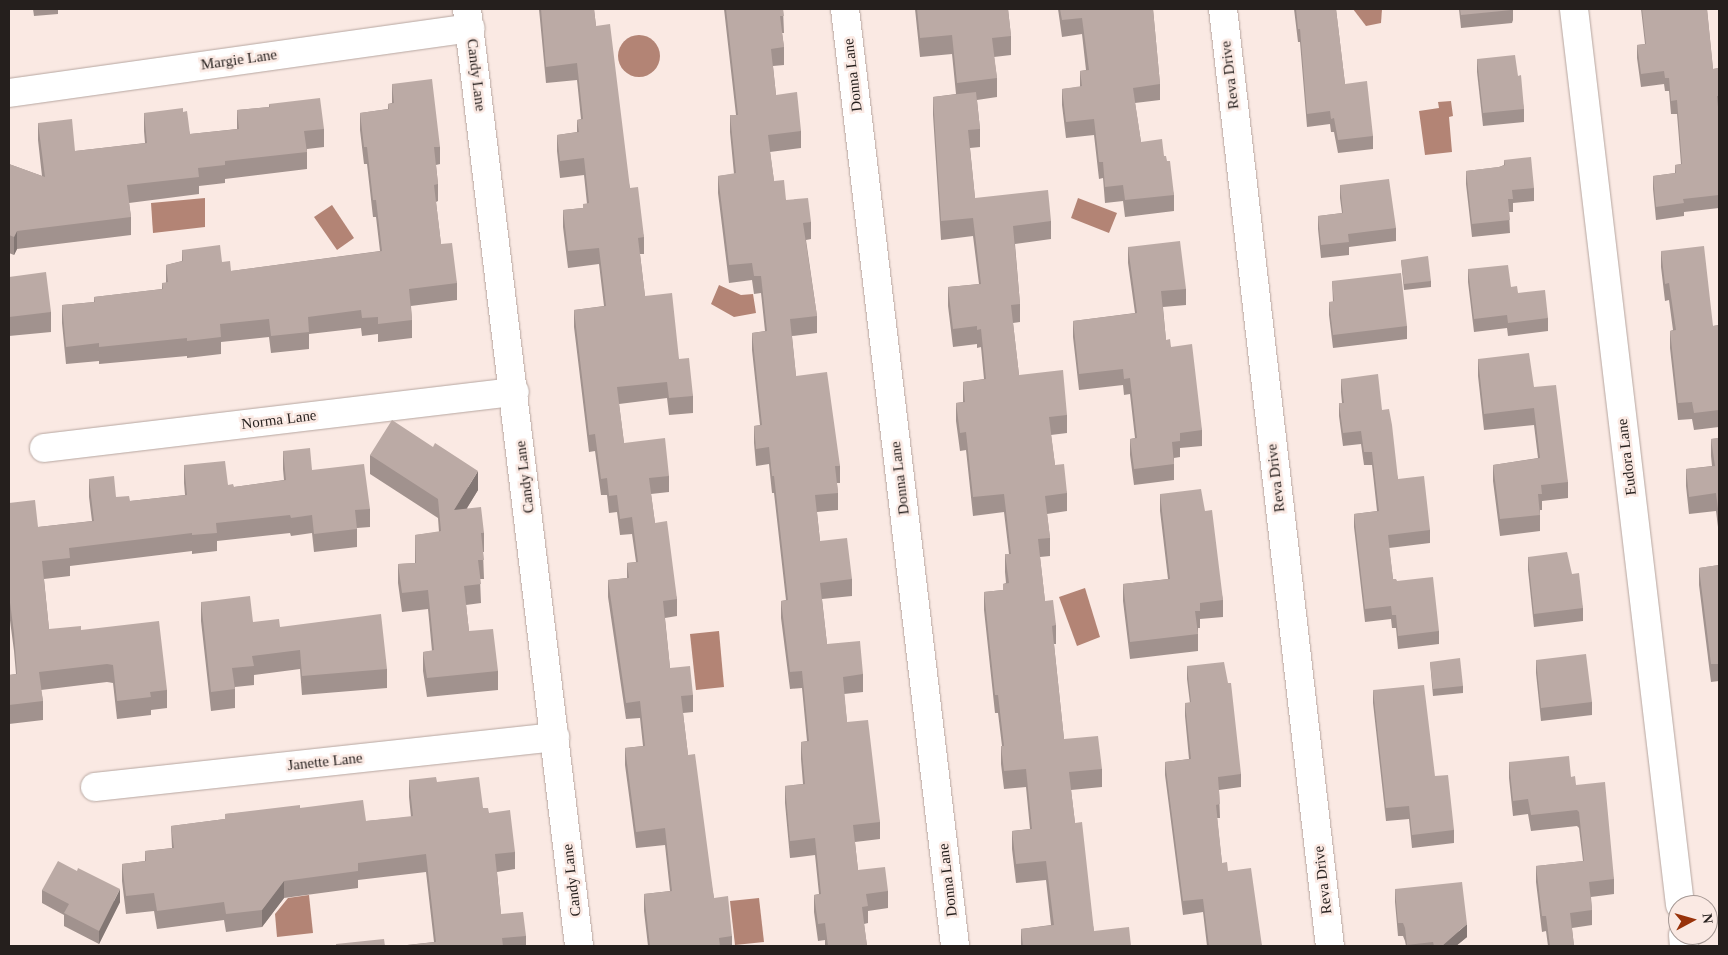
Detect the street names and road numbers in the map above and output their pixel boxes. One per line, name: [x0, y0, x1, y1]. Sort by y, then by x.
street label: Donna Lane: [840, 37, 866, 113]
street label: Candy Lane: [463, 38, 489, 112]
street label: Reva Drive: [1217, 40, 1243, 110]
street label: Margie Lane: [200, 46, 278, 74]
street label: Norma Lane: [240, 406, 318, 434]
street label: Eudora Lane: [1613, 418, 1641, 496]
street label: Candy Lane: [512, 440, 538, 514]
street label: Donna Lane: [887, 440, 913, 516]
street label: Reva Drive: [1263, 443, 1289, 513]
street label: Janette Lane: [287, 749, 363, 775]
street label: Donna Lane: [935, 842, 961, 918]
street label: Candy Lane: [559, 843, 585, 917]
street label: Reva Drive: [1310, 845, 1336, 915]

